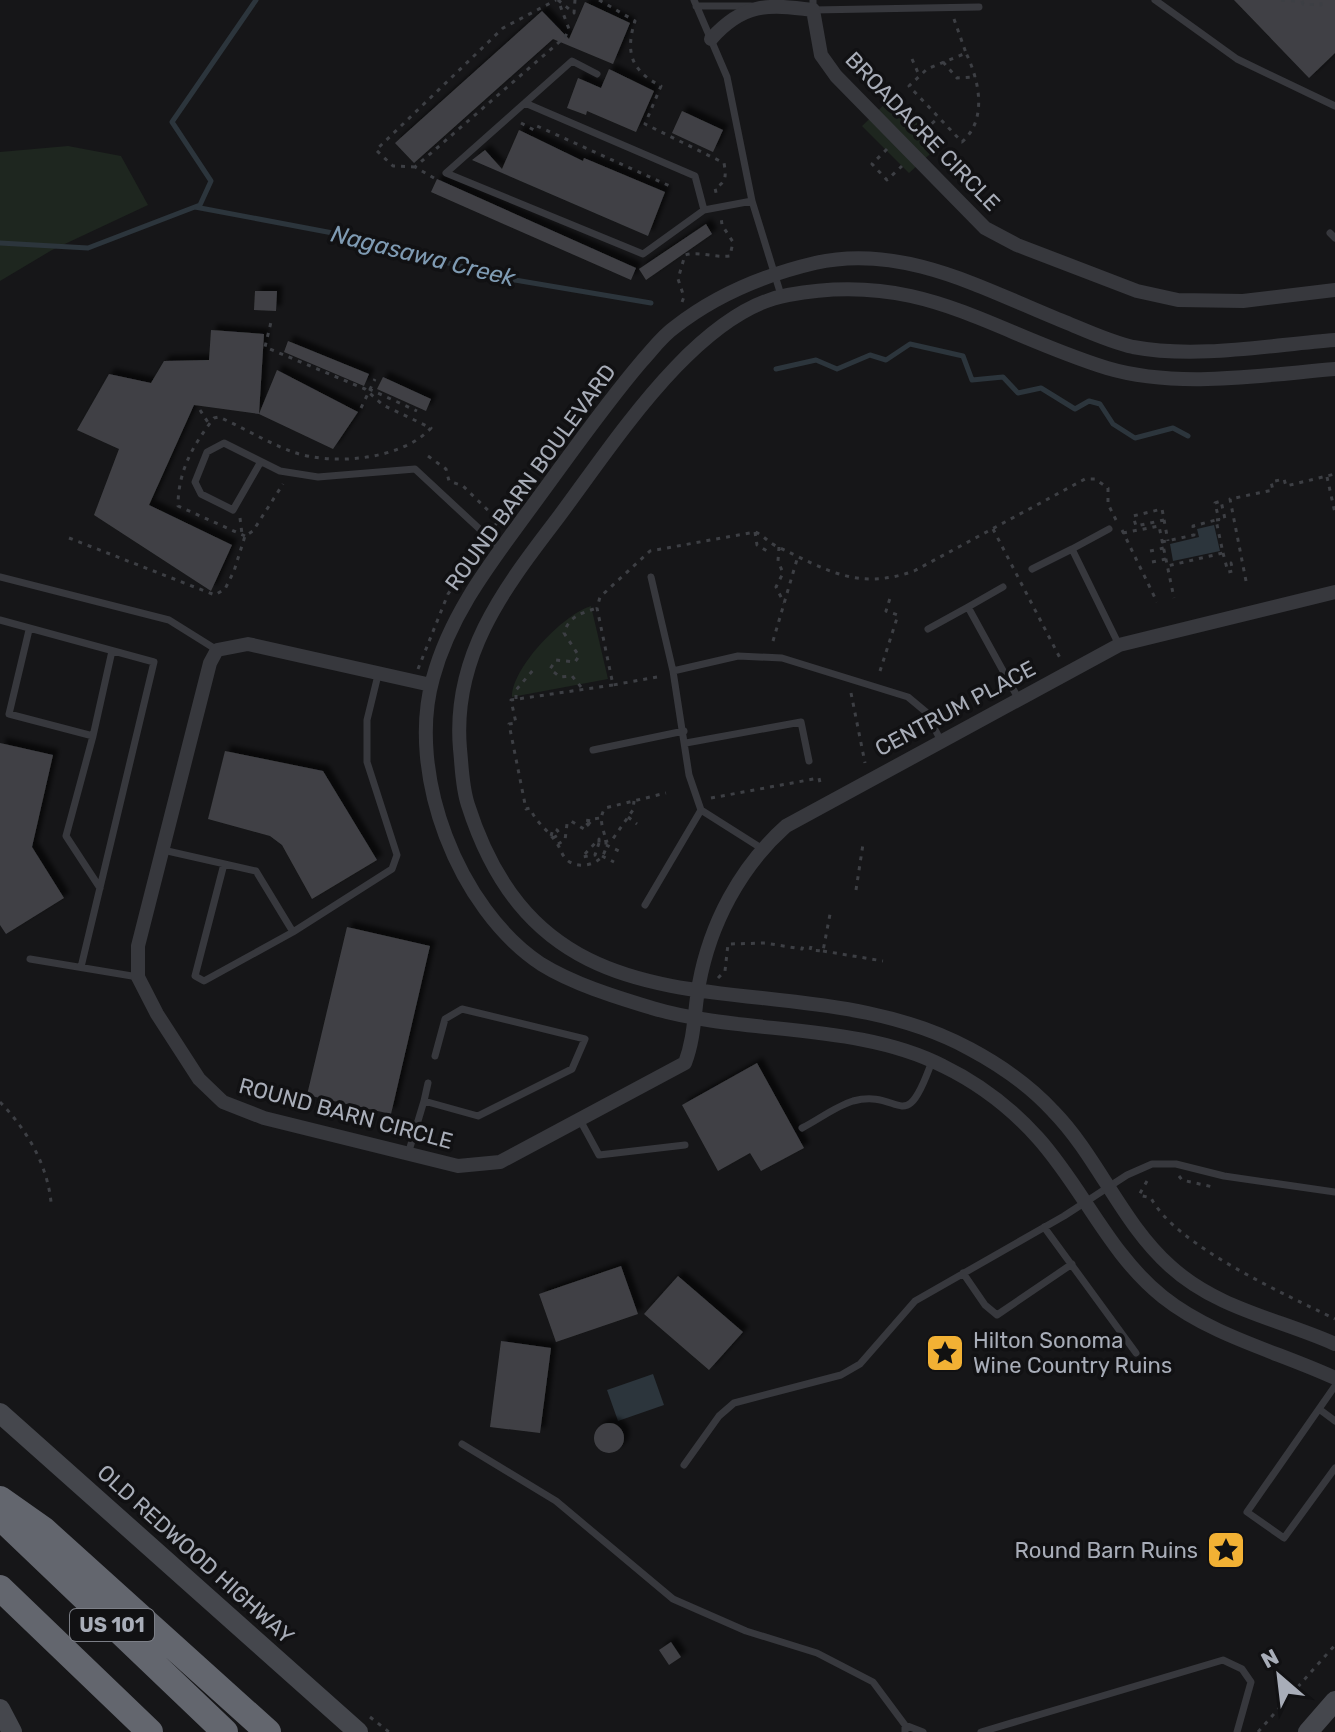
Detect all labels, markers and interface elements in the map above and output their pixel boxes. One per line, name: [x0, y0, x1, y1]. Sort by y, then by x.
street label: BROADACRE CIRCLE: [840, 46, 1006, 217]
water label: Nagasawa Creek: [328, 220, 519, 293]
street label: ROUND BARN BOULEVARD: [439, 359, 622, 596]
street label: CENTRUM PLACE: [870, 655, 1040, 762]
street label: ROUND BARN CIRCLE: [236, 1072, 456, 1155]
place label: Hilton Sonoma Wine Country Ruins: [973, 1327, 1172, 1379]
place icon: Hilton Sonoma Wine Country Ruins: [924, 1332, 966, 1374]
street label: OLD REDWOOD HIGHWAY: [92, 1459, 300, 1650]
place icon: Round Barn Ruins: [1205, 1529, 1247, 1571]
place label: Round Barn Ruins: [1015, 1537, 1198, 1564]
road number: US 101: [70, 1609, 154, 1641]
north arrow: [1239, 1636, 1319, 1716]
text: N: [1257, 1643, 1283, 1674]

